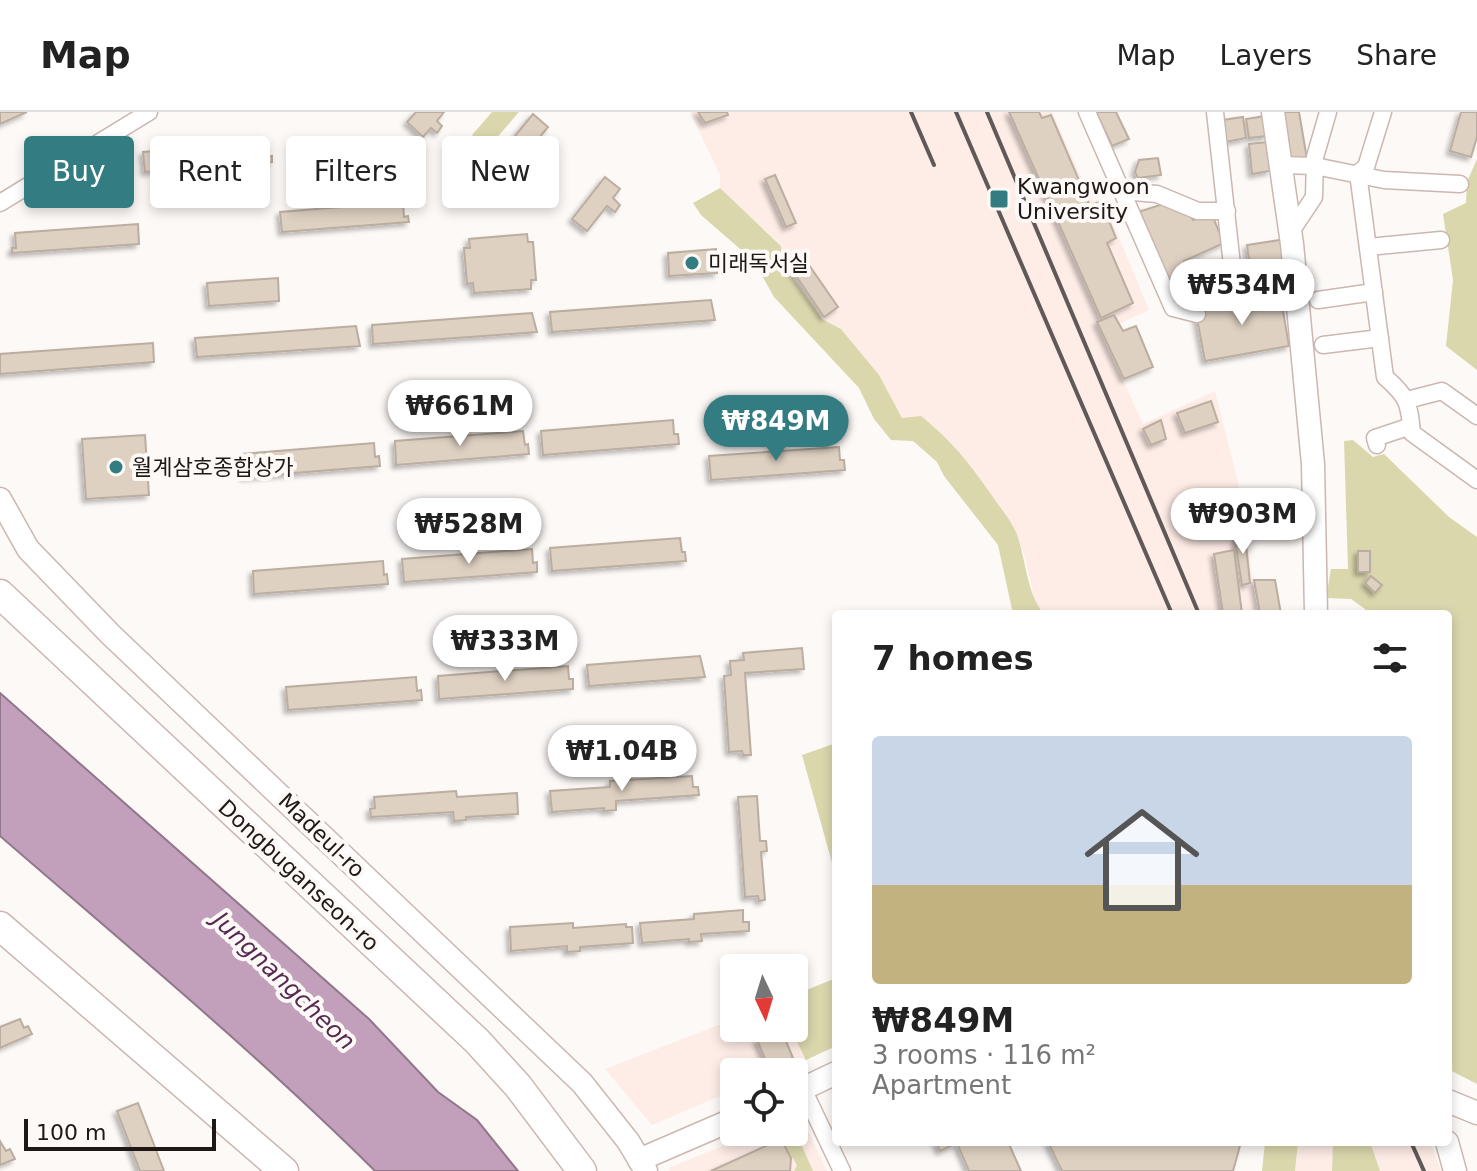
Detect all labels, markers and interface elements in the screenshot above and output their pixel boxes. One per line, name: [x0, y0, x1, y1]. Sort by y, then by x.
text: Map: [40, 33, 131, 77]
text: Map: [1116, 39, 1176, 72]
text: Layers: [1220, 39, 1312, 72]
text: Share: [1356, 39, 1437, 72]
chip: Buy: [24, 136, 134, 208]
chip: Rent: [150, 136, 270, 208]
chip: Filters: [286, 136, 426, 208]
chip: New: [442, 136, 559, 208]
place label: Kwangwoon University: [1017, 174, 1150, 224]
marker: Kwangwoon University: [988, 188, 1010, 210]
place label: 미래독서실: [708, 251, 809, 276]
marker: 미래독서실: [683, 254, 701, 272]
pin: ₩534M: [1186, 259, 1298, 327]
text: ₩534M: [1188, 270, 1296, 300]
pin: ₩661M: [404, 380, 516, 448]
text: ₩661M: [406, 391, 514, 421]
pin: ₩849M: [720, 395, 832, 463]
text: ₩849M: [722, 406, 830, 436]
place label: 월계삼호종합상가: [132, 455, 294, 480]
marker: 월계삼호종합상가: [107, 458, 125, 476]
pin: ₩903M: [1187, 488, 1299, 556]
pin: ₩528M: [413, 498, 525, 566]
text: ₩903M: [1189, 499, 1297, 529]
text: ₩528M: [415, 509, 523, 539]
pin: ₩333M: [449, 615, 561, 683]
text: ₩333M: [451, 626, 559, 656]
icon: filters: [1368, 636, 1412, 680]
text: 7 homes: [872, 638, 1034, 678]
pin: ₩1.04B: [557, 725, 687, 793]
text: ₩1.04B: [566, 736, 678, 766]
street label: Madeul-ro: [273, 788, 370, 883]
icon: home: [1070, 788, 1214, 932]
street label: Dongbuganseon-ro: [213, 795, 384, 956]
water label: Jungnangcheon: [204, 903, 361, 1056]
north arrow: [720, 954, 808, 1042]
map controls: [720, 954, 808, 1146]
text: ₩849M: [872, 1000, 1014, 1040]
text: 3 rooms · 116 m²: [872, 1040, 1096, 1070]
button: locate: [720, 1058, 808, 1146]
text: Apartment: [872, 1070, 1011, 1100]
scale bar: [24, 1115, 216, 1151]
text: 100 m: [36, 1120, 106, 1145]

